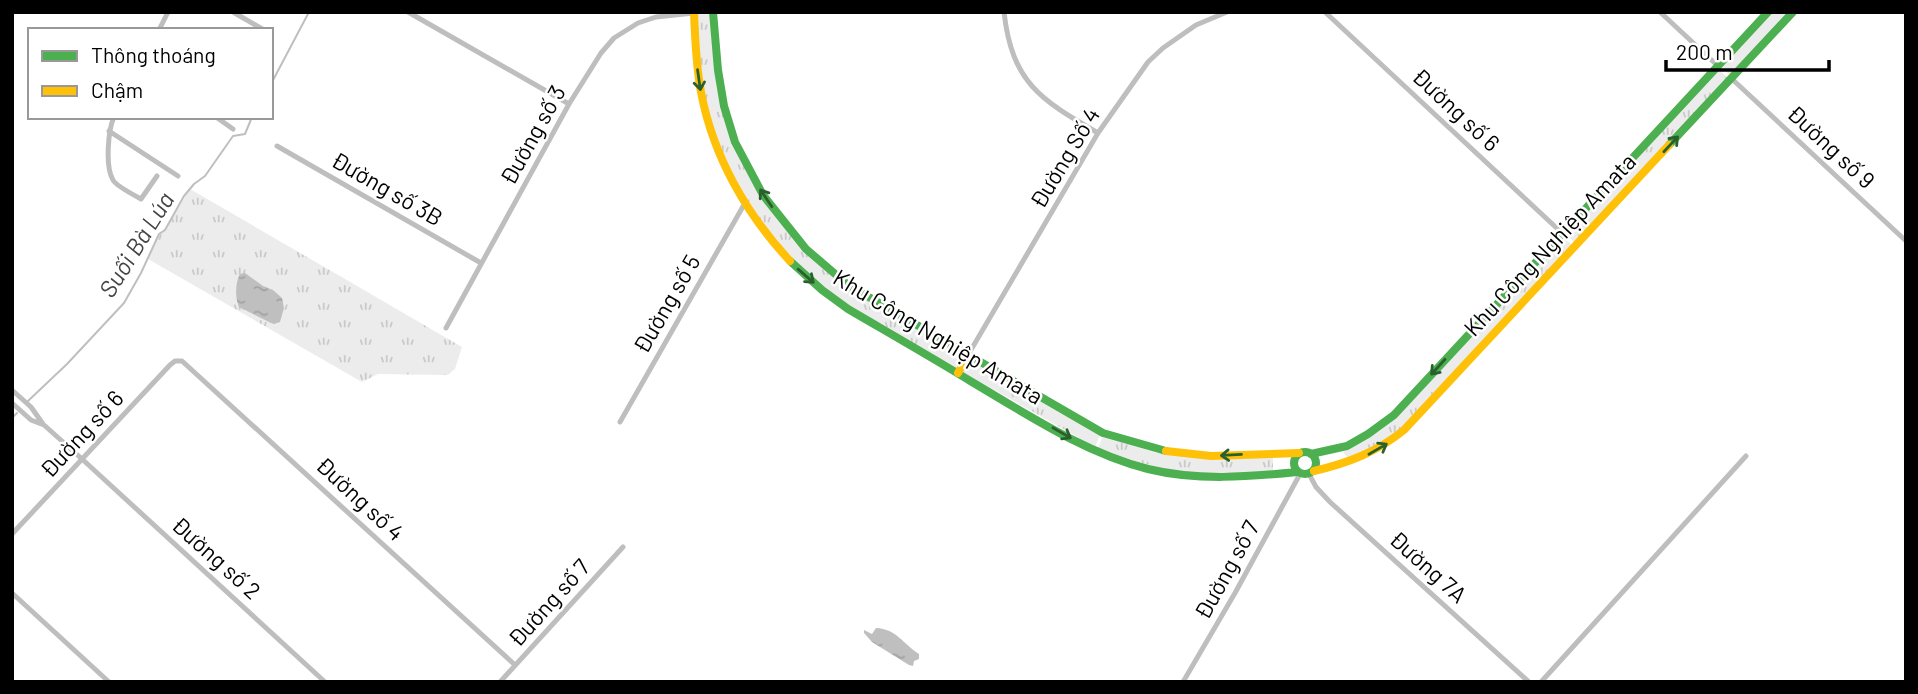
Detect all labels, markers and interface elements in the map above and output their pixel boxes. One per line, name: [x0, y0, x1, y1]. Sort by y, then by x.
legend: [28, 28, 273, 119]
scale bar: [1666, 28, 1829, 72]
text: 200 m: [1676, 39, 1733, 64]
text: Thông thoáng: [91, 42, 216, 67]
street label: Đường số 6: [1407, 62, 1506, 157]
one-way arrow: [693, 68, 706, 91]
text: Chậm: [91, 77, 143, 102]
street label: Đường số 3: [493, 80, 571, 189]
street label: Đường số 9: [1782, 99, 1881, 194]
street label: Đường Số 4: [1023, 102, 1105, 213]
one-way arrow: [1662, 136, 1679, 153]
street label: Đường số 3B: [327, 145, 448, 231]
street label: Khu Công Nghiệp Amata: [1457, 147, 1641, 341]
water label: Suối Bà Lúa: [92, 186, 179, 302]
one-way arrow: [759, 189, 773, 209]
street label: Đường số 5: [627, 249, 706, 358]
street label: Khu Công Nghiệp Amata: [829, 262, 1048, 410]
one-way arrow: [796, 269, 814, 284]
one-way arrow: [1430, 358, 1446, 376]
street label: Đường số 6: [34, 384, 129, 483]
one-way arrow: [1052, 427, 1072, 441]
one-way arrow: [1368, 442, 1388, 456]
one-way arrow: [1220, 448, 1243, 461]
street label: Đường số 4: [311, 450, 410, 546]
street label: Đường số 2: [167, 510, 267, 604]
street label: Đường số 7: [1188, 515, 1265, 624]
street label: Đường 7A: [1384, 524, 1473, 608]
street label: Đường số 7: [502, 553, 595, 652]

